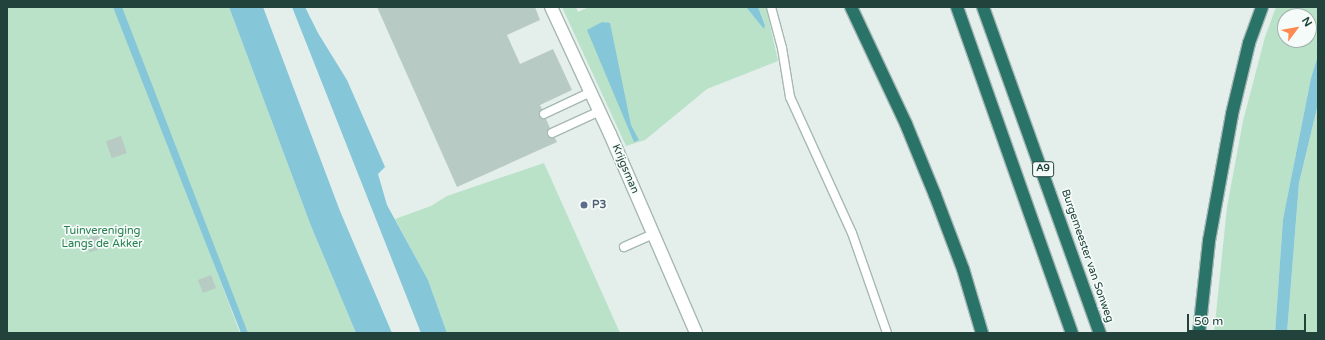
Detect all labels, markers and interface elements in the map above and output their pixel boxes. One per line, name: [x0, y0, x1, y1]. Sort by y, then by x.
north arrow: [1277, 8, 1317, 48]
text: N: [1299, 15, 1315, 29]
street label: Krijgsman: [609, 142, 641, 196]
road number: A9: [1032, 161, 1054, 177]
street label: Burgemeester van Sonweg: [1058, 188, 1116, 324]
place label: P3: [592, 198, 606, 212]
marker: P3: [579, 200, 589, 210]
park label: Tuinvereniging Langs de Akker: [62, 225, 142, 251]
scale bar: [1189, 306, 1308, 332]
text: 50 m: [1194, 314, 1223, 328]

